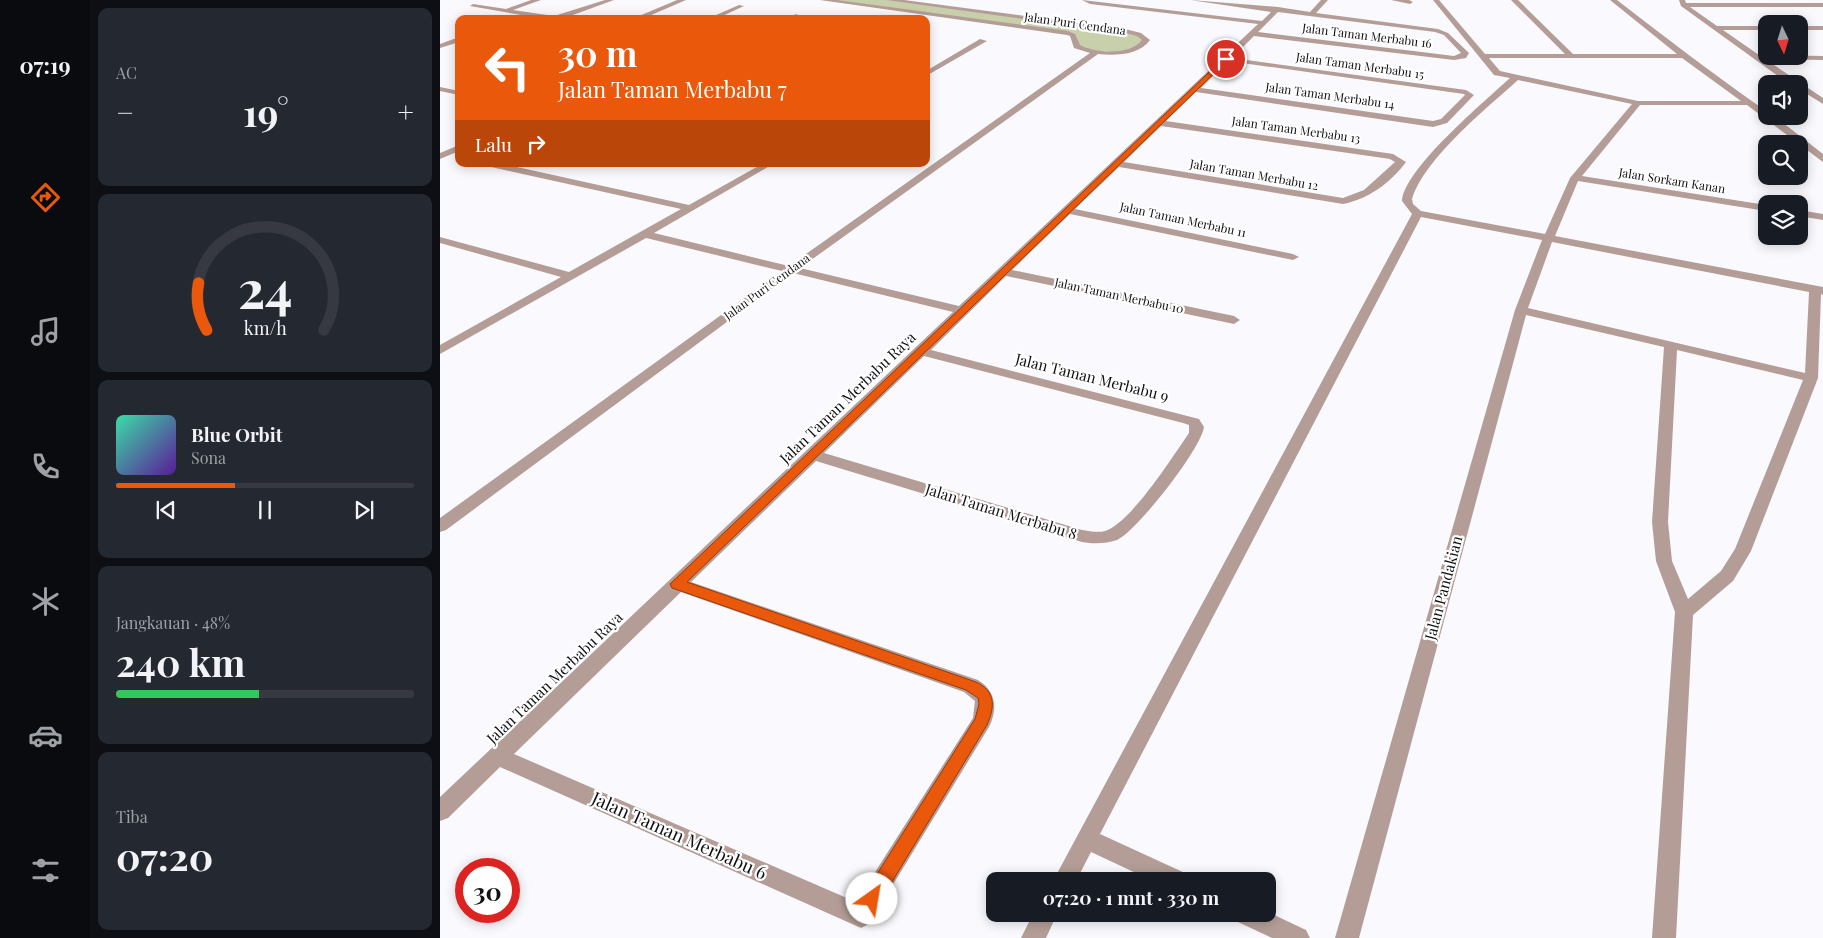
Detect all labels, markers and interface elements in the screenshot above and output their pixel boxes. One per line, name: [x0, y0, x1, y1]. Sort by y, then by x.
street label: Jalan Puri Cendana: [1022, 8, 1127, 38]
north arrow: [1758, 15, 1808, 65]
map controls: [1758, 15, 1808, 245]
street label: Jalan Taman Merbabu 16: [1300, 19, 1433, 51]
text: 30 m: [558, 29, 638, 76]
icon: left: [475, 35, 540, 100]
pin: [1205, 38, 1247, 80]
icon: arrive: [1212, 45, 1240, 73]
street label: Jalan Taman Merbabu 15: [1294, 48, 1425, 82]
text: 07:19: [19, 50, 71, 80]
text: AC: [116, 62, 137, 83]
text: Jalan Taman Merbabu 7: [558, 74, 787, 104]
button: sound: [1758, 75, 1808, 125]
street label: Jalan Taman Merbabu 14: [1264, 78, 1396, 112]
text: 19°: [243, 86, 289, 137]
text: −: [116, 93, 134, 130]
text: +: [398, 93, 414, 130]
street label: Jalan Taman Merbabu 13: [1230, 112, 1361, 146]
icon: right: [522, 130, 550, 158]
text: Lalu: [475, 131, 512, 157]
button: search: [1758, 135, 1808, 185]
street label: Jalan Taman Merbabu 12: [1188, 155, 1320, 193]
street label: Jalan Sorkam Kanan: [1617, 164, 1727, 196]
icon: directions: [28, 180, 63, 215]
button: layers: [1758, 195, 1808, 245]
street label: Jalan Taman Merbabu 11: [1118, 198, 1248, 240]
street label: Jalan Puri Cendana: [719, 250, 813, 323]
text: 24: [238, 253, 292, 322]
street label: Jalan Taman Merbabu 10: [1052, 273, 1185, 317]
icon: music: [28, 314, 63, 349]
text: km/h: [244, 316, 287, 339]
street label: Jalan Taman Merbabu Raya: [774, 327, 920, 468]
street label: Jalan Taman Merbabu 9: [1012, 348, 1171, 406]
text: Blue Orbit: [191, 421, 282, 447]
text: Sona: [191, 447, 226, 468]
icon: phone: [28, 449, 63, 484]
street label: Jalan Taman Merbabu 8: [922, 478, 1080, 544]
icon: previous: [152, 496, 180, 524]
icon: pause: [251, 496, 279, 524]
icon: next: [350, 496, 378, 524]
street label: Jalan Pandakian: [1419, 534, 1467, 643]
icon: climate: [28, 584, 63, 619]
street label: Jalan Taman Merbabu Raya: [481, 607, 627, 748]
text: Jangkauan · 48%: [116, 612, 230, 633]
text: 240 km: [116, 636, 245, 687]
icon: car: [28, 718, 63, 753]
street label: Jalan Taman Merbabu 6: [587, 785, 771, 884]
text: Tiba: [116, 806, 148, 827]
text: 07:20: [116, 830, 213, 881]
icon: filters: [28, 853, 63, 888]
speed limit sign: 30: [455, 858, 520, 923]
position arrow: [845, 872, 897, 924]
text: 07:20 · 1 mnt · 330 m: [1043, 884, 1219, 910]

